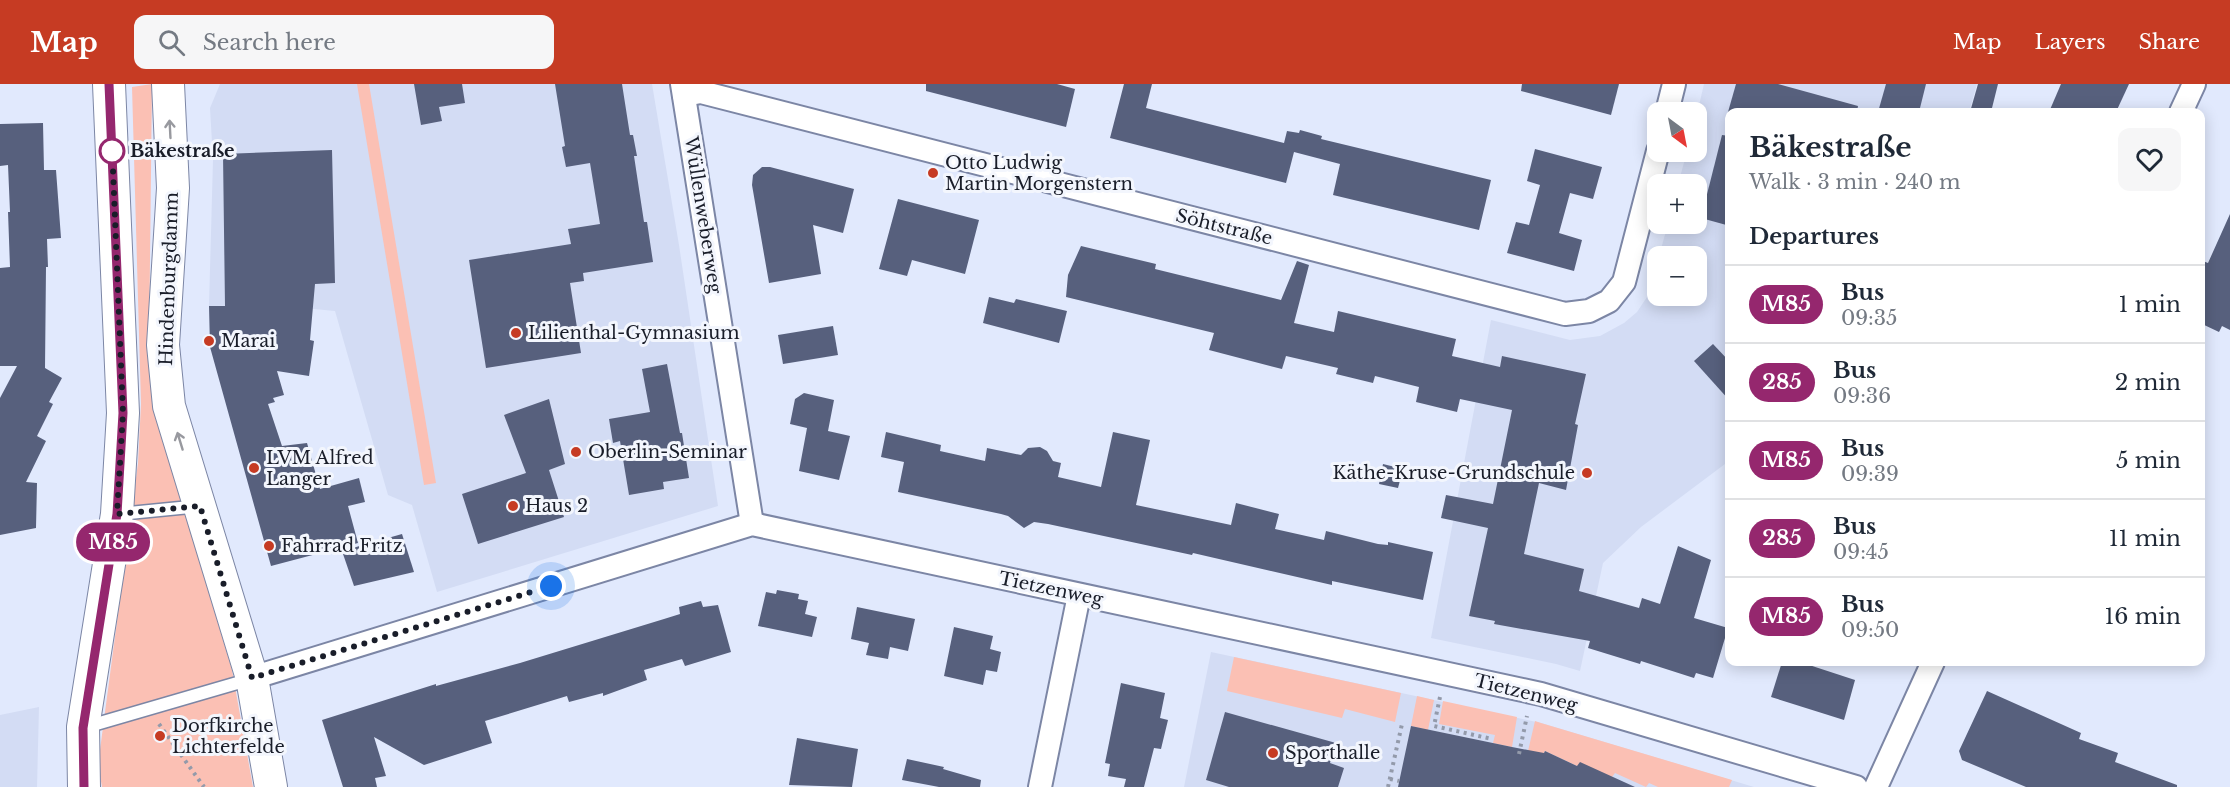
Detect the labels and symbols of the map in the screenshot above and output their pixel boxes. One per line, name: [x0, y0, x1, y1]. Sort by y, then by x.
north arrow: [1647, 102, 1707, 162]
one-way arrow: [164, 119, 175, 139]
street label: Wüllenweberweg: [680, 134, 726, 295]
marker: Bäkestraße: [99, 138, 125, 164]
place label: Bäkestraße: [130, 140, 235, 162]
place label: Otto Ludwig Martin Morgenstern: [945, 152, 1133, 195]
marker: Otto Ludwig Martin Morgenstern: [926, 166, 940, 180]
street label: Hindenburgdamm: [155, 192, 183, 366]
street label: Söhtstraße: [1173, 204, 1275, 250]
place label: Lilienthal-Gymnasium: [528, 322, 740, 344]
marker: Lilienthal-Gymnasium: [509, 326, 523, 340]
place label: Marai: [221, 330, 275, 352]
marker: Marai: [202, 334, 216, 348]
one-way arrow: [174, 432, 185, 451]
place label: Oberlin-Seminar: [588, 441, 747, 463]
marker: Oberlin-Seminar: [569, 445, 583, 459]
place label: LVM Alfred Langer: [266, 447, 374, 490]
marker: LVM Alfred Langer: [247, 461, 261, 475]
place label: Käthe-Kruse-Grundschule: [1333, 462, 1575, 484]
marker: Käthe-Kruse-Grundschule: [1580, 466, 1594, 480]
place label: Haus 2: [525, 495, 588, 517]
marker: Haus 2: [506, 499, 520, 513]
line badge: M85: [78, 522, 148, 562]
place label: Fahrrad Fritz: [281, 535, 403, 557]
marker: Fahrrad Fritz: [262, 539, 276, 553]
street label: Tietzenweg: [997, 567, 1105, 611]
your location: [536, 571, 566, 601]
street label: Tietzenweg: [1472, 670, 1580, 717]
place label: Dorfkirche Lichterfelde: [172, 715, 285, 758]
marker: Dorfkirche Lichterfelde: [153, 729, 167, 743]
place label: Sporthalle: [1285, 742, 1380, 764]
marker: Sporthalle: [1266, 746, 1280, 760]

